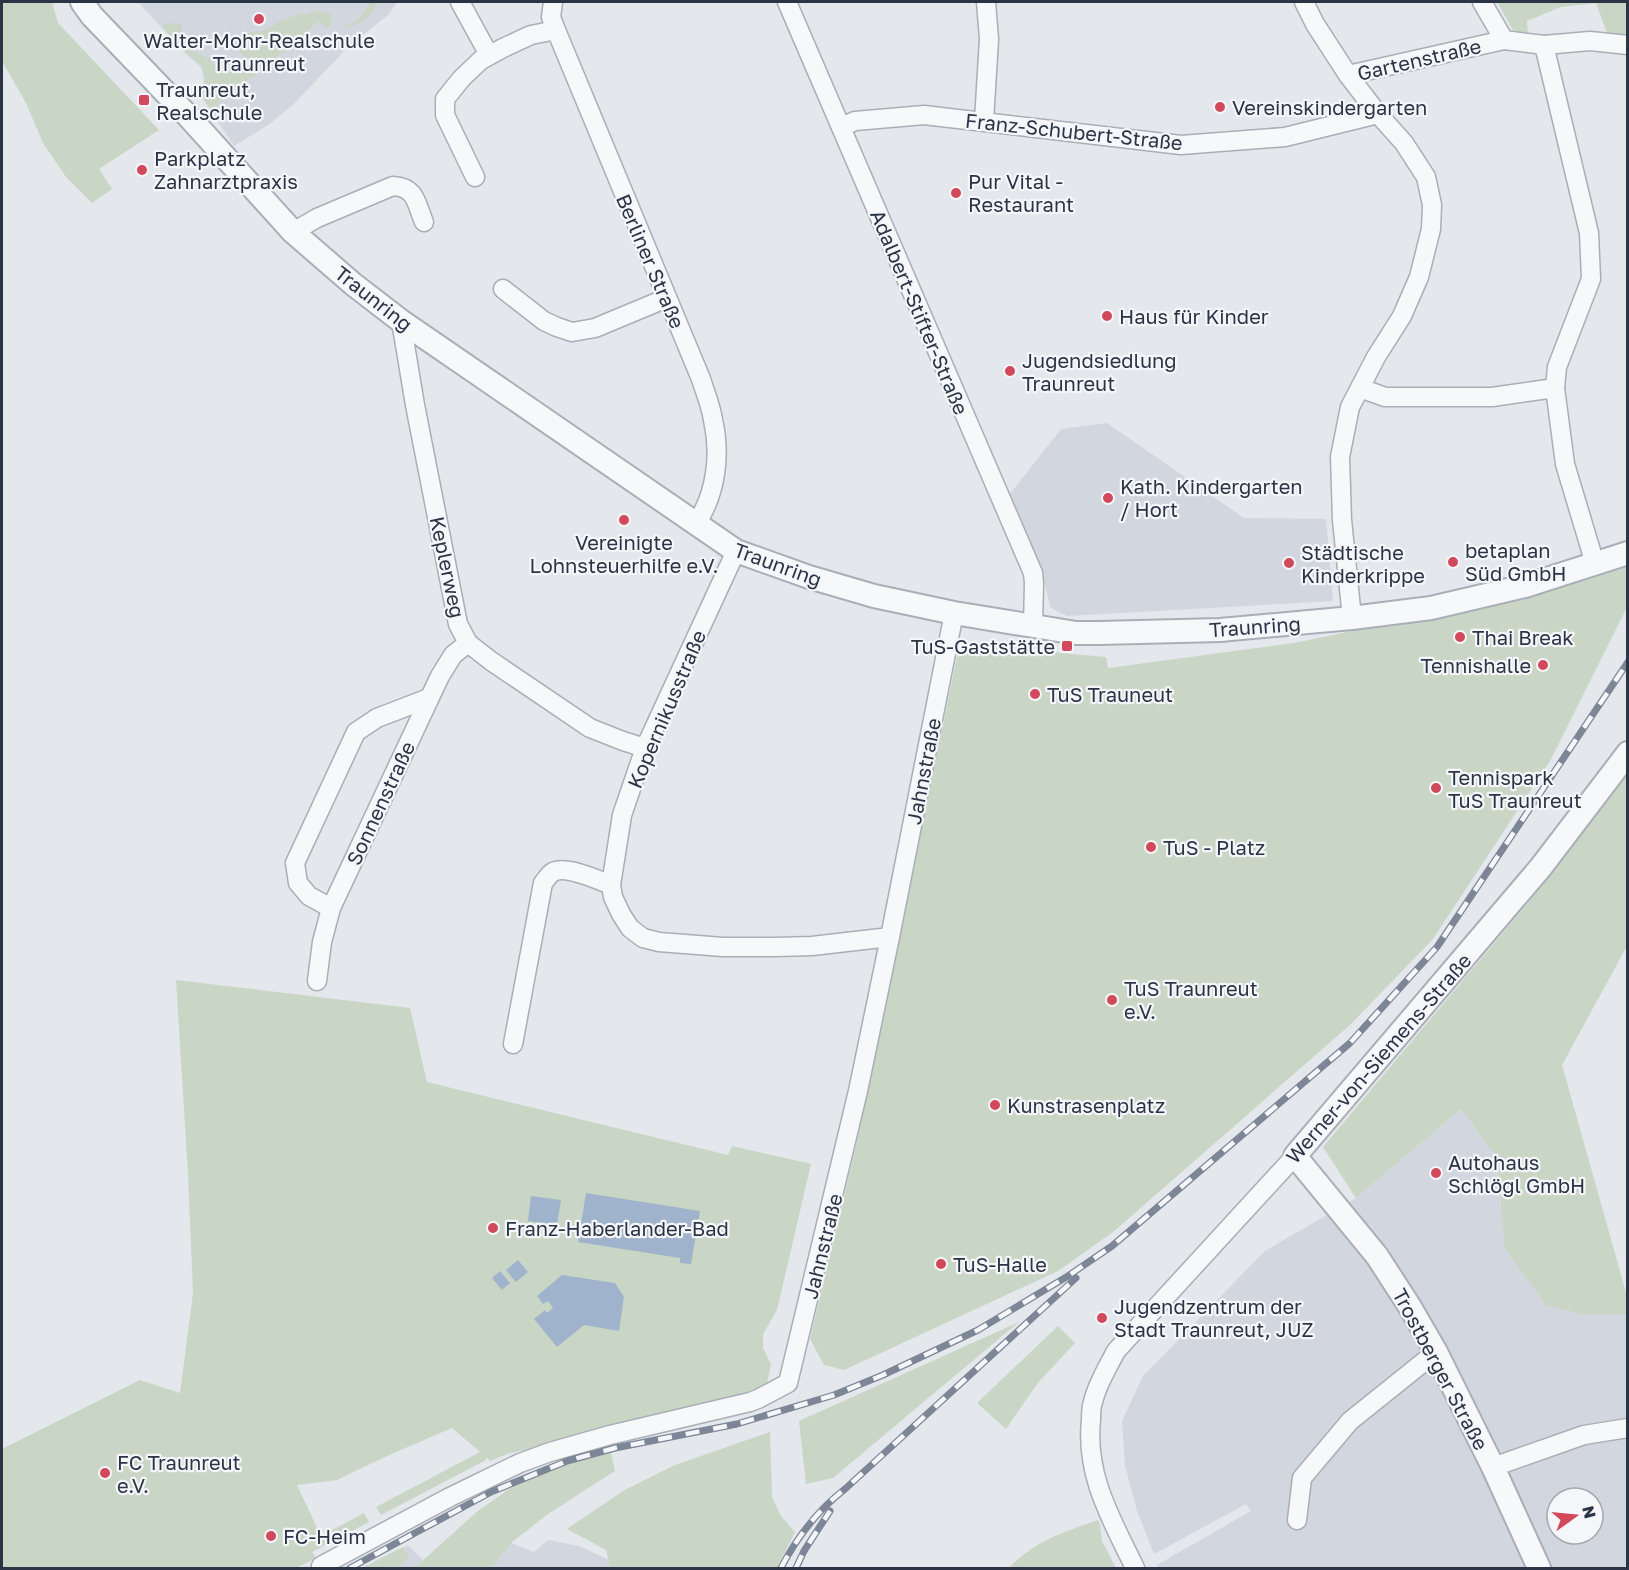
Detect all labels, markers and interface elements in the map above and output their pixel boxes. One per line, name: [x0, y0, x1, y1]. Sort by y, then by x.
marker: Walter-Mohr-Realschule Traunreut: [252, 12, 266, 26]
place label: Walter-Mohr-Realschule Traunreut: [143, 28, 375, 75]
street label: Gartenstraße: [1355, 33, 1483, 85]
place label: Traunreut, Realschule: [156, 77, 262, 124]
marker: Traunreut, Realschule: [137, 93, 151, 107]
place label: Vereinskindergarten: [1232, 95, 1427, 119]
marker: Vereinskindergarten: [1213, 100, 1227, 114]
street label: Franz-Schubert-Straße: [964, 108, 1184, 154]
place label: Parkplatz Zahnarztpraxis: [154, 146, 298, 193]
marker: Parkplatz Zahnarztpraxis: [135, 163, 149, 177]
place label: Pur Vital - Restaurant: [968, 169, 1074, 216]
marker: Pur Vital - Restaurant: [949, 186, 963, 200]
street label: Berliner Straße: [612, 190, 690, 332]
street label: Adalbert-Stifter-Straße: [866, 206, 974, 418]
street label: Traunring: [330, 260, 418, 336]
place label: Haus für Kinder: [1119, 304, 1269, 328]
marker: Haus für Kinder: [1100, 309, 1114, 323]
place label: Jugendsiedlung Traunreut: [1022, 348, 1177, 395]
marker: Jugendsiedlung Traunreut: [1003, 364, 1017, 378]
place label: Kath. Kindergarten / Hort: [1120, 474, 1303, 521]
marker: Kath. Kindergarten / Hort: [1101, 491, 1115, 505]
marker: Vereinigte Lohnsteuerhilfe e.V.: [617, 513, 631, 527]
street label: Keplerweg: [426, 514, 470, 620]
place label: Vereinigte Lohnsteuerhilfe e.V.: [530, 530, 718, 577]
street label: Traunring: [731, 537, 825, 591]
place label: betaplan Süd GmbH: [1465, 538, 1567, 585]
place label: Städtische Kinderkrippe: [1301, 540, 1425, 587]
marker: betaplan Süd GmbH: [1446, 555, 1460, 569]
marker: Städtische Kinderkrippe: [1282, 556, 1296, 570]
street label: Traunring: [1208, 611, 1302, 641]
place label: Thai Break: [1472, 625, 1574, 649]
street label: Kopernikusstraße: [622, 626, 710, 792]
marker: Thai Break: [1453, 630, 1467, 644]
place label: TuS-Gaststätte: [911, 634, 1055, 658]
marker: TuS-Gaststätte: [1060, 639, 1074, 653]
place label: Tennishalle: [1420, 653, 1531, 677]
marker: Tennishalle: [1536, 658, 1550, 672]
place label: TuS Trauneut: [1047, 682, 1173, 706]
marker: TuS Trauneut: [1028, 687, 1042, 701]
street label: Jahnstraße: [901, 716, 945, 826]
street label: Sonnenstraße: [341, 737, 419, 869]
place label: Tennispark TuS Traunreut: [1448, 765, 1582, 812]
marker: Tennispark TuS Traunreut: [1429, 781, 1443, 795]
place label: TuS - Platz: [1163, 835, 1265, 859]
marker: TuS - Platz: [1144, 840, 1158, 854]
street label: Werner-von-Siemens-Straße: [1280, 948, 1476, 1168]
place label: TuS Traunreut e.V.: [1124, 976, 1258, 1023]
marker: TuS Traunreut e.V.: [1105, 993, 1119, 1007]
place label: Kunstrasenplatz: [1007, 1093, 1165, 1117]
marker: Kunstrasenplatz: [988, 1098, 1002, 1112]
place label: Autohaus Schlögl GmbH: [1448, 1150, 1585, 1197]
marker: Autohaus Schlögl GmbH: [1429, 1166, 1443, 1180]
street label: Jahnstraße: [797, 1191, 847, 1301]
place label: Franz-Haberlander-Bad: [505, 1216, 729, 1240]
marker: Franz-Haberlander-Bad: [486, 1221, 500, 1235]
place label: TuS-Halle: [953, 1252, 1047, 1276]
marker: TuS-Halle: [934, 1257, 948, 1271]
street label: Trostberger Straße: [1388, 1284, 1494, 1454]
place label: Jugendzentrum der Stadt Traunreut, JUZ: [1114, 1294, 1314, 1341]
marker: Jugendzentrum der Stadt Traunreut, JUZ: [1095, 1311, 1109, 1325]
place label: FC Traunreut e.V.: [117, 1450, 241, 1497]
marker: FC Traunreut e.V.: [98, 1466, 112, 1480]
north arrow: [1545, 1486, 1605, 1546]
text: N: [1578, 1504, 1601, 1521]
place label: FC-Heim: [283, 1524, 366, 1548]
marker: FC-Heim: [264, 1529, 278, 1543]

